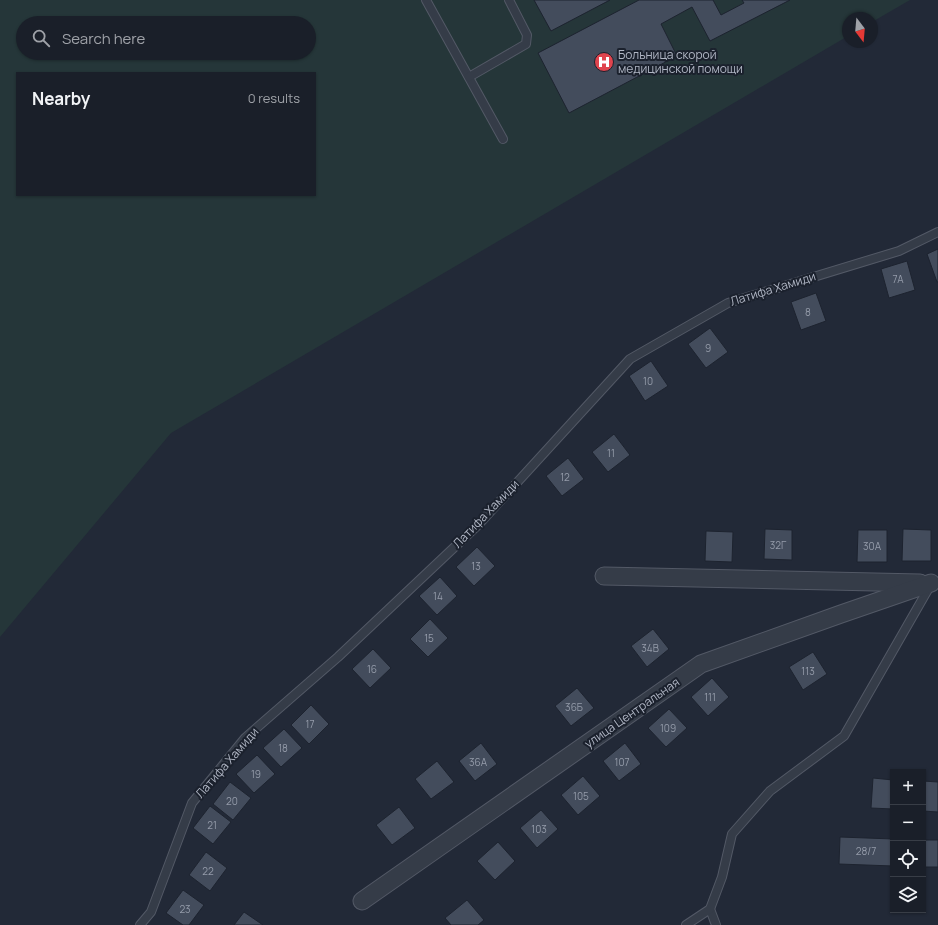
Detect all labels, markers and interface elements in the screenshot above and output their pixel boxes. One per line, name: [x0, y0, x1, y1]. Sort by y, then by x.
north arrow: [842, 12, 878, 48]
search box: [16, 16, 316, 60]
icon: search: [30, 27, 52, 49]
text: Search here: [62, 28, 145, 49]
place label: Больница скорой медицинской помощи: [618, 46, 743, 77]
hospital icon: Больница скорой медицинской помощи: [593, 51, 615, 73]
text: Nearby: [32, 87, 90, 110]
text: 0 results: [248, 89, 300, 107]
street label: Латифа Хамиди: [728, 267, 818, 310]
house number: 7А: [893, 272, 904, 286]
house number: 8: [805, 305, 811, 319]
house number: 9: [705, 341, 711, 355]
house number: 10: [643, 374, 653, 388]
house number: 11: [607, 446, 615, 460]
house number: 12: [560, 470, 570, 484]
street label: Латифа Хамиди: [449, 476, 523, 551]
house number: 32Г: [770, 538, 787, 552]
house number: 30А: [863, 539, 882, 553]
house number: 13: [471, 559, 481, 573]
house number: 14: [433, 589, 443, 603]
house number: 15: [424, 631, 434, 645]
house number: 34В: [641, 641, 659, 655]
house number: 16: [367, 662, 377, 676]
house number: 113: [801, 664, 815, 678]
street label: улица Центральная: [581, 673, 683, 752]
house number: 111: [704, 690, 716, 704]
house number: 36Б: [565, 700, 583, 714]
house number: 17: [306, 717, 314, 731]
house number: 109: [660, 721, 676, 735]
street label: Латифа Хамиди: [191, 724, 262, 802]
house number: 18: [278, 741, 288, 755]
house number: 36А: [469, 755, 488, 769]
house number: 107: [614, 755, 630, 769]
house number: 19: [251, 767, 261, 781]
map controls: [890, 769, 926, 913]
button: +: [890, 769, 926, 805]
house number: 105: [573, 789, 589, 803]
house number: 20: [226, 794, 238, 808]
button: −: [890, 805, 926, 841]
house number: 21: [207, 818, 217, 832]
house number: 103: [531, 822, 547, 836]
button: locate: [890, 841, 926, 877]
house number: 28/7: [856, 844, 876, 858]
house number: 22: [202, 864, 214, 878]
button: layers: [890, 877, 926, 913]
house number: 23: [179, 902, 191, 916]

